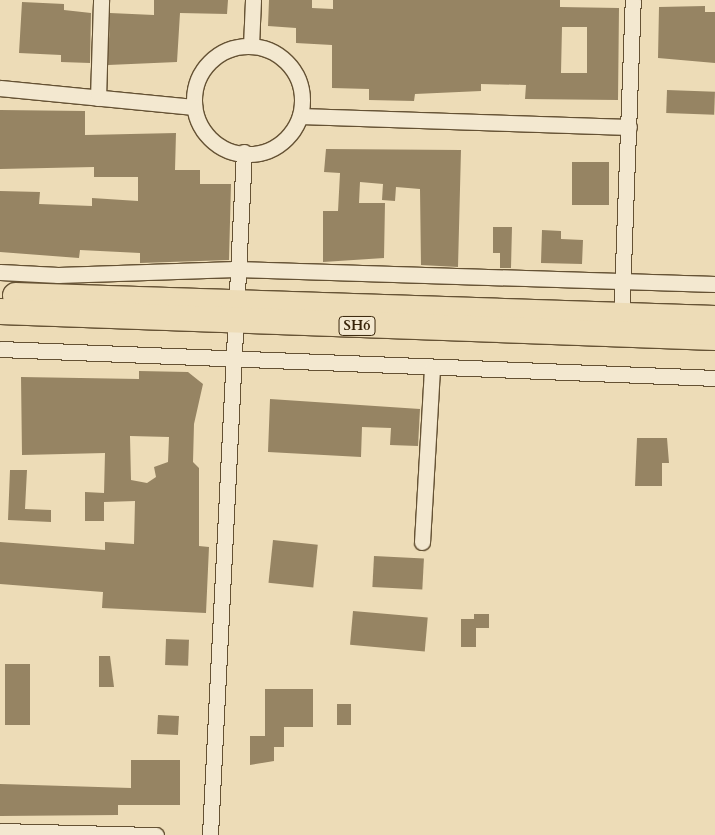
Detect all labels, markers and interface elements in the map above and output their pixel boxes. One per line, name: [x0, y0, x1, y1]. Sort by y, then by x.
road number: SH6: [338, 314, 376, 338]

